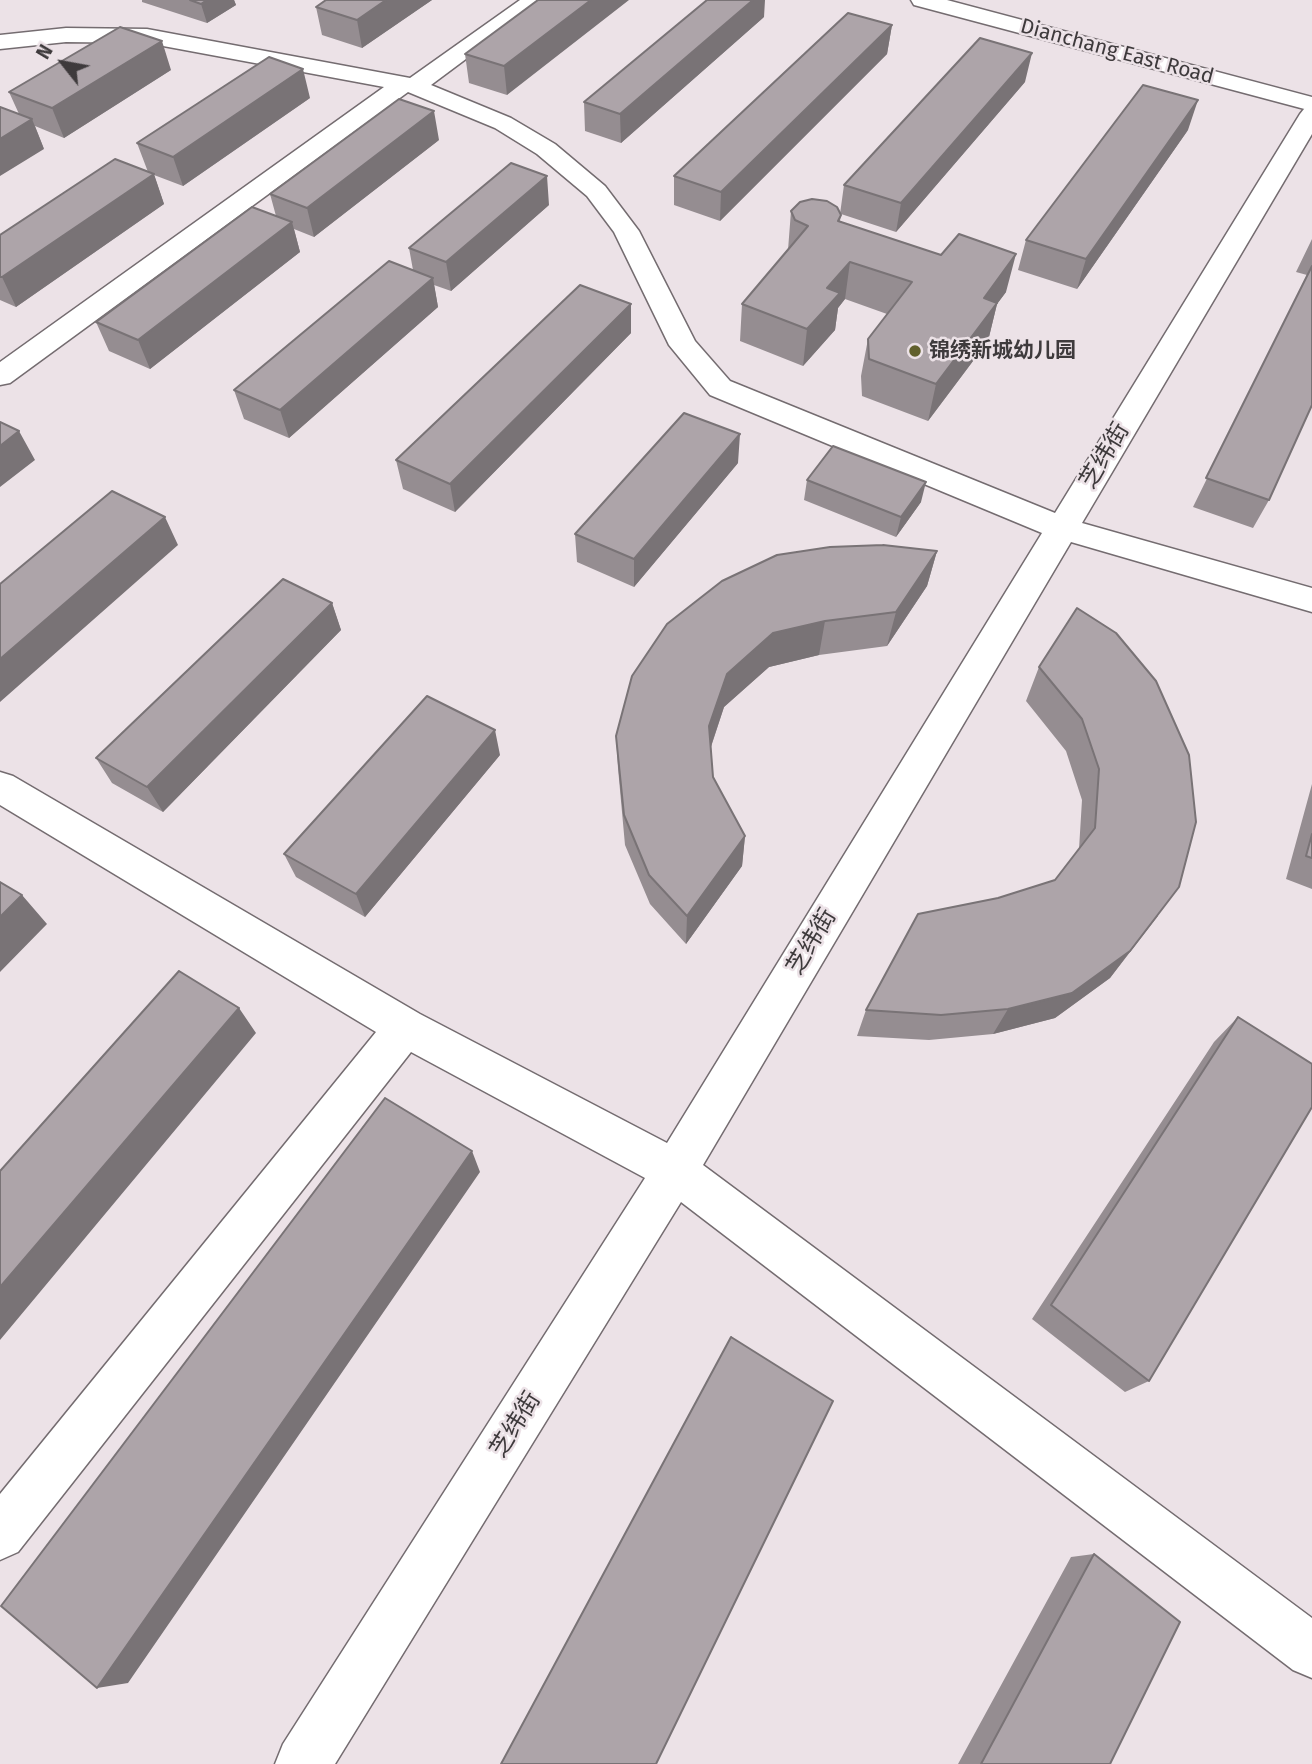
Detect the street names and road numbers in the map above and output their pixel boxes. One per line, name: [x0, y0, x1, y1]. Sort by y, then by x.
street label: Dianchang East Road: [1017, 14, 1217, 90]
street label: 芝纬街: [1074, 418, 1136, 494]
street label: 芝纬街: [781, 904, 843, 980]
street label: 芝纬街: [485, 1387, 547, 1463]

